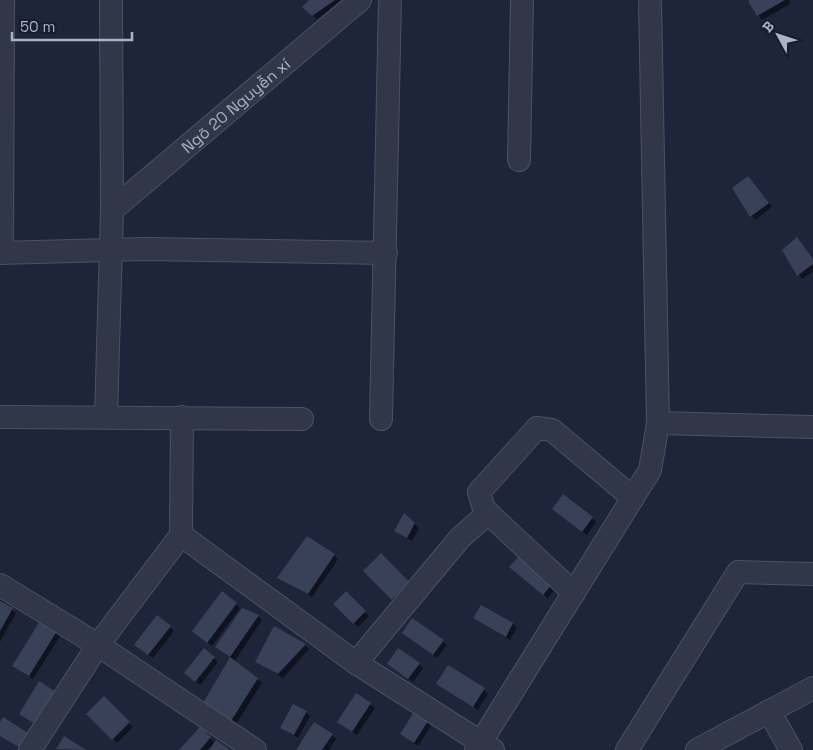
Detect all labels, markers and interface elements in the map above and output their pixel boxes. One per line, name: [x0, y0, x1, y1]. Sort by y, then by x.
scale bar: [12, 10, 132, 42]
north arrow: [753, 10, 803, 60]
text: 50 m: [20, 17, 55, 36]
text: B: [758, 17, 778, 36]
street label: Ngõ 20 Nguyễn xí: [177, 53, 294, 157]

